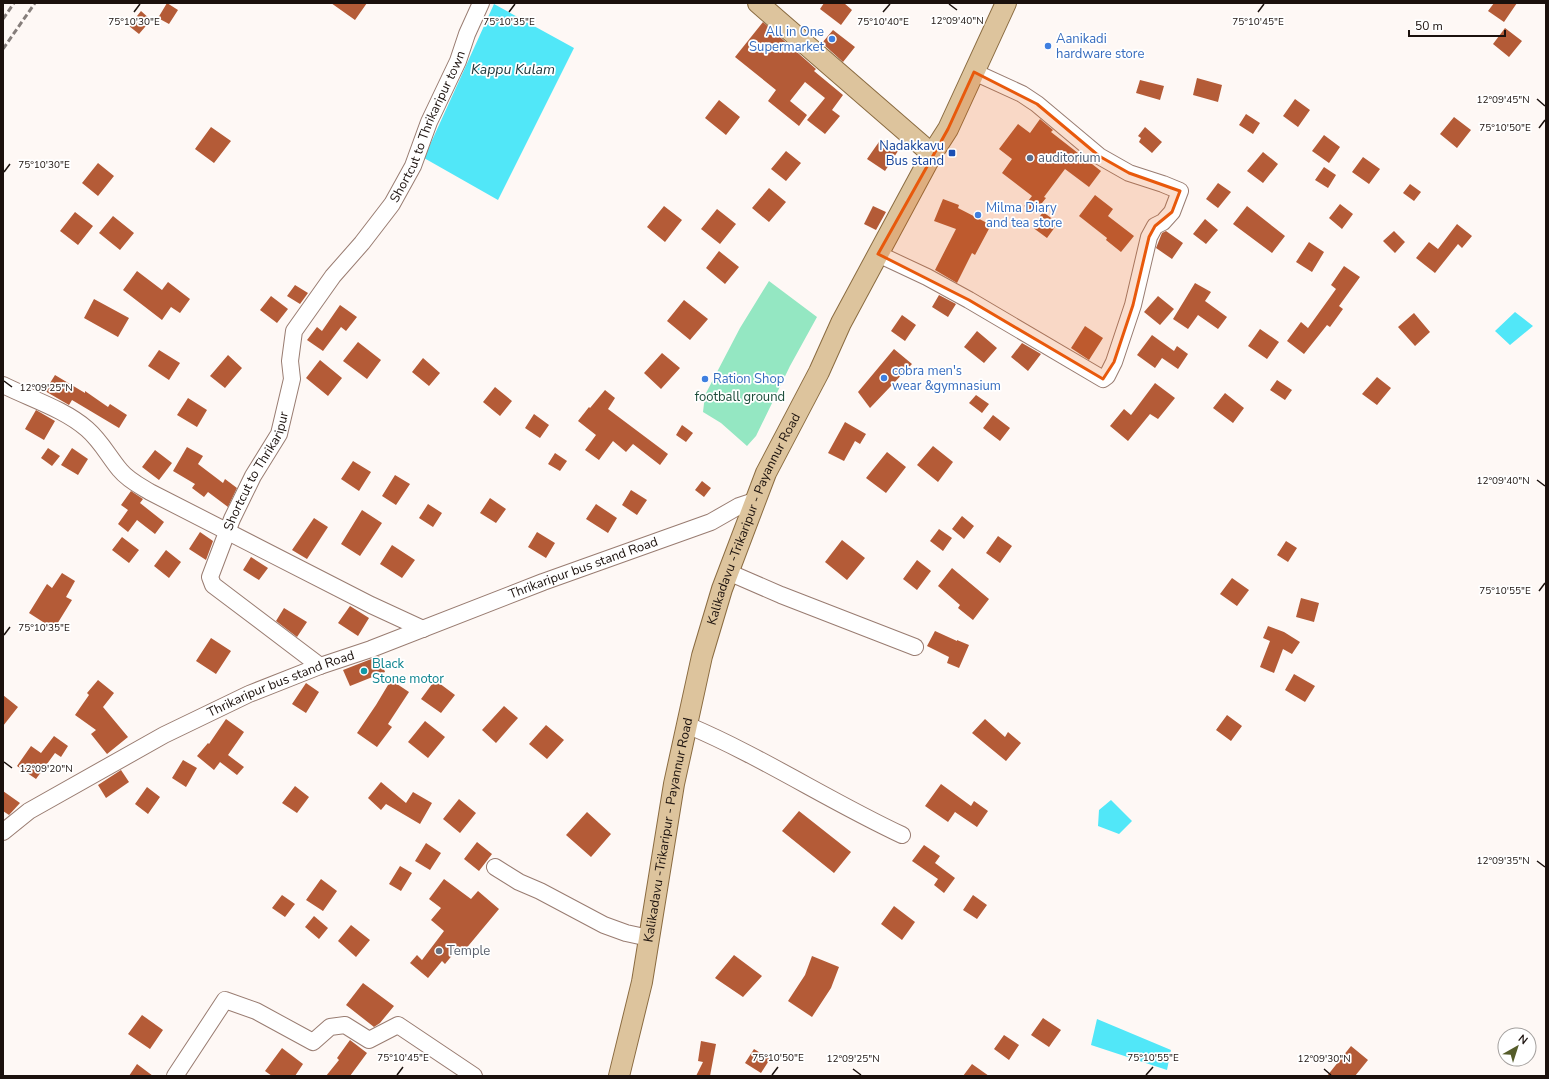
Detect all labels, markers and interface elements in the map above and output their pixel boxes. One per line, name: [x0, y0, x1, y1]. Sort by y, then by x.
scale bar: [1409, 12, 1505, 38]
text: 12°09'40"N: [930, 14, 984, 28]
text: 75°10'30"E: [108, 15, 160, 29]
text: 75°10'35"E: [483, 15, 535, 29]
text: 75°10'40"E: [857, 15, 909, 29]
text: 75°10'45"E: [1232, 15, 1284, 29]
text: 50 m: [1415, 18, 1443, 34]
place label: All in One Supermarket: [749, 23, 824, 56]
place label: Aanikadi hardware store: [1056, 30, 1144, 63]
marker: All in One Supermarket: [827, 34, 837, 44]
marker: Aanikadi hardware store: [1043, 41, 1053, 51]
street label: Shortcut to Thrikaripur town: [386, 48, 470, 206]
water label: Kappu Kulam: [471, 60, 555, 79]
text: 12°09'45"N: [1476, 93, 1530, 107]
text: 75°10'50"E: [1479, 121, 1531, 135]
place label: Nadakkavu Bus stand: [879, 137, 944, 170]
marker: Nadakkavu Bus stand: [947, 148, 957, 158]
place label: auditorium: [1038, 149, 1101, 167]
marker: auditorium: [1025, 153, 1035, 163]
text: 75°10'30"E: [18, 158, 70, 172]
place label: Milma Diary and tea store: [986, 199, 1062, 232]
marker: Milma Diary and tea store: [973, 210, 983, 220]
place label: cobra men's wear &gymnasium: [892, 362, 1001, 395]
place label: Ration Shop: [713, 370, 784, 388]
marker: cobra men's wear &gymnasium: [879, 373, 889, 383]
marker: Ration Shop: [700, 374, 710, 384]
text: 12°09'25"N: [19, 381, 73, 395]
park label: football ground: [695, 388, 785, 406]
street label: Shortcut to Thrikaripur: [219, 409, 293, 533]
street label: Kalikadavu -Trikaripur - Payannur Road: [703, 410, 805, 627]
text: 12°09'40"N: [1476, 474, 1530, 488]
street label: Thrikaripur bus stand Road: [506, 533, 660, 604]
text: 75°10'55"E: [1479, 584, 1531, 598]
text: 75°10'35"E: [18, 621, 70, 635]
street label: Thrikaripur bus stand Road: [204, 646, 357, 722]
place label: Black Stone motor: [372, 655, 444, 688]
marker: Black Stone motor: [359, 666, 369, 676]
street label: Kalikadavu -Trikaripur - Payannur Road: [640, 716, 697, 944]
text: 12°09'20"N: [19, 762, 73, 776]
text: 12°09'35"N: [1476, 854, 1530, 868]
place label: Temple: [447, 942, 490, 960]
marker: Temple: [434, 946, 444, 956]
north arrow: [1497, 1027, 1537, 1067]
text: N: [1515, 1031, 1531, 1048]
text: 75°10'45"E: [377, 1051, 429, 1065]
text: 75°10'50"E: [752, 1051, 804, 1065]
text: 75°10'55"E: [1127, 1051, 1179, 1065]
text: 12°09'25"N: [826, 1052, 880, 1066]
text: 12°09'30"N: [1297, 1052, 1351, 1066]

